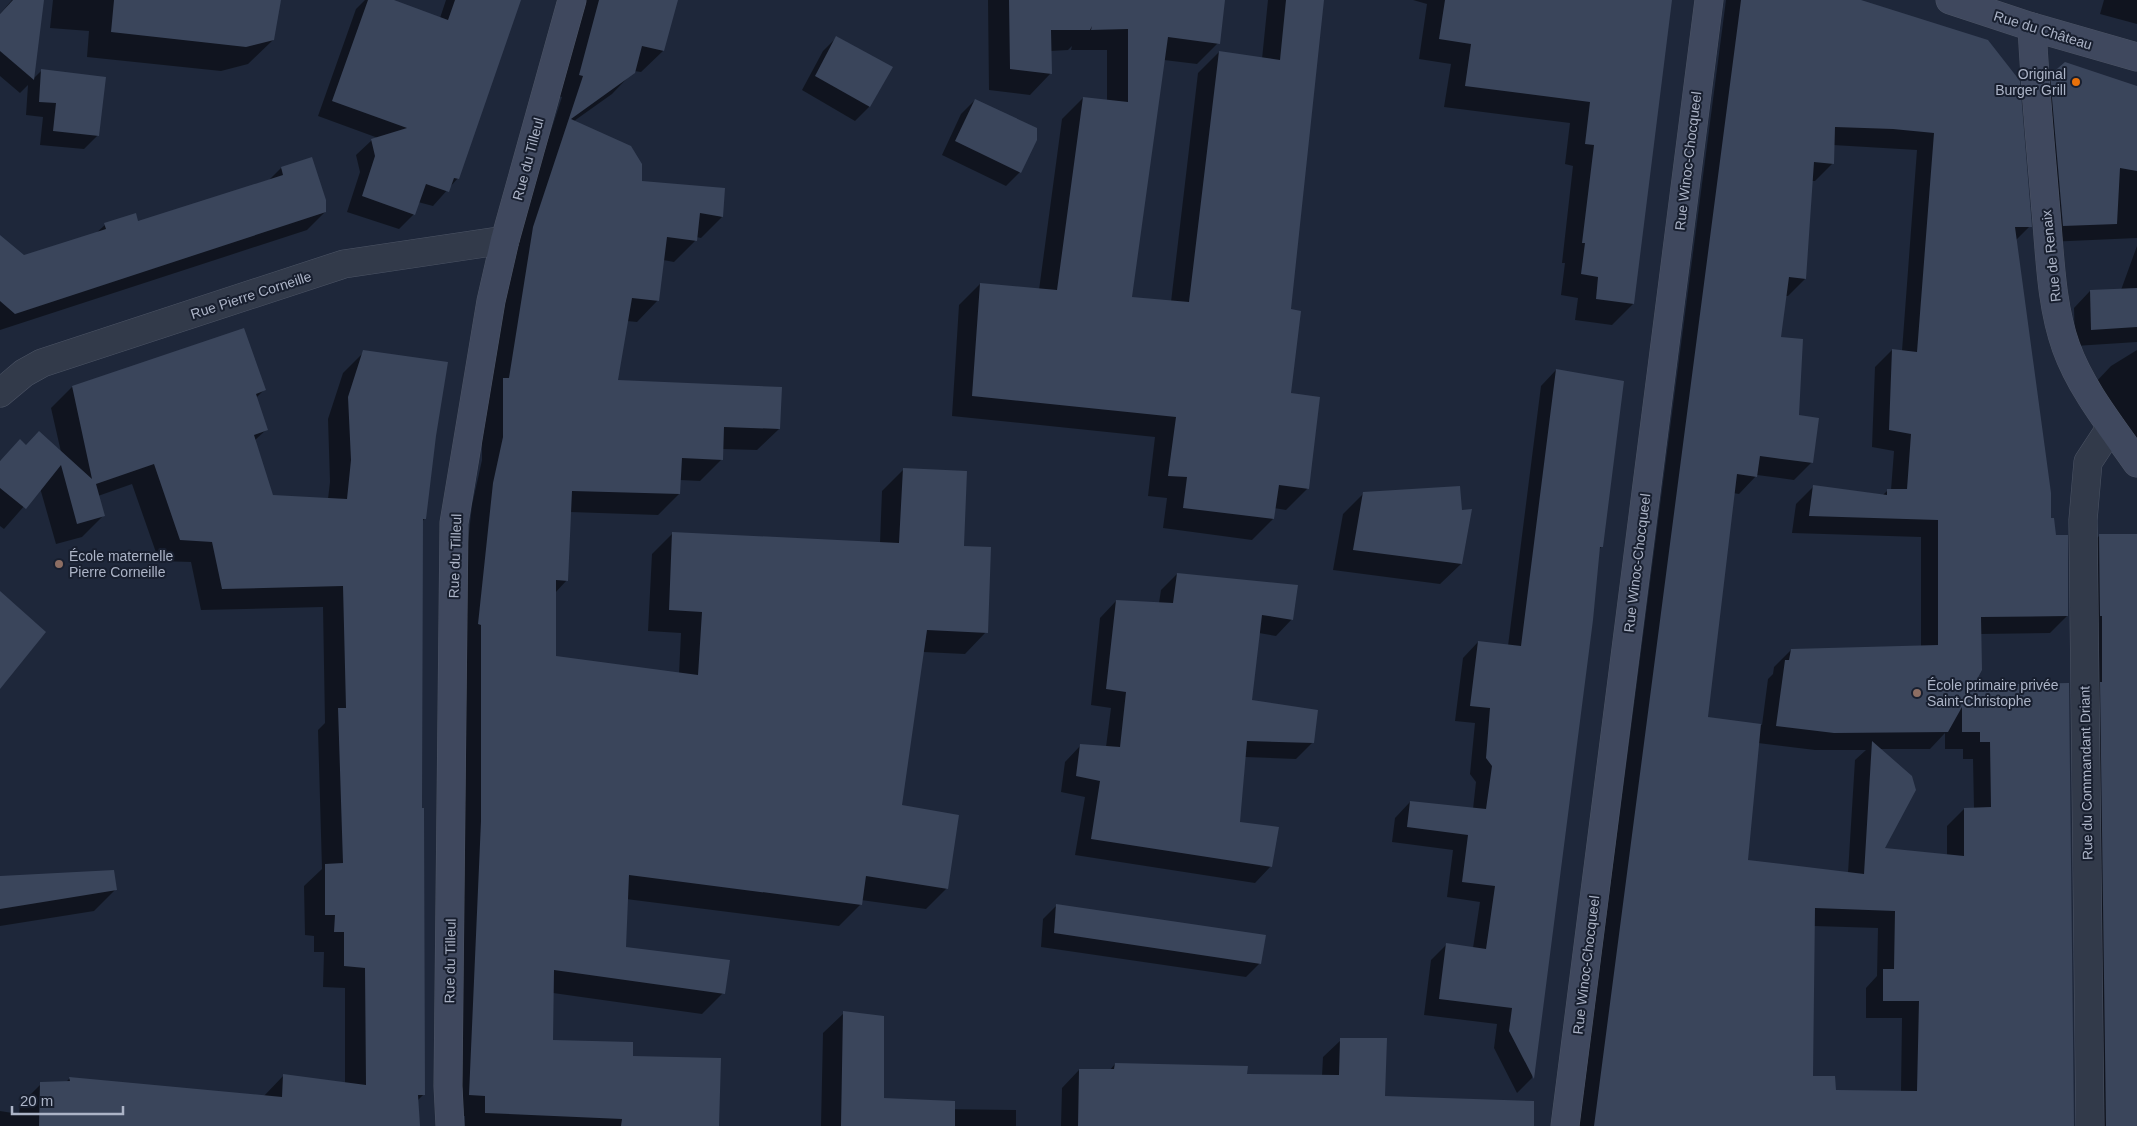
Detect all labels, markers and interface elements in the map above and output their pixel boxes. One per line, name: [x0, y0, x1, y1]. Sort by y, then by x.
street label: Rue du Château: [1992, 7, 2094, 53]
place label: Original Burger Grill: [1995, 66, 2066, 98]
marker: Original Burger Grill: [2070, 76, 2082, 88]
street label: Rue Winoc-Chocqueel: [1672, 91, 1704, 231]
street label: Rue du Tilleul: [509, 116, 547, 202]
street label: Rue de Renaix: [2038, 209, 2064, 303]
street label: Rue Pierre Corneille: [189, 268, 314, 322]
street label: Rue Winoc-Chocqueel: [1621, 493, 1653, 633]
street label: Rue du Tilleul: [446, 513, 464, 599]
place label: École maternelle Pierre Corneille: [69, 548, 173, 580]
marker: École maternelle Pierre Corneille: [53, 558, 65, 570]
place label: École primaire privée Saint-Christophe: [1927, 677, 2059, 709]
street label: Rue du Commandant Driant: [2076, 686, 2096, 860]
marker: École primaire privée Saint-Christophe: [1911, 687, 1923, 699]
street label: Rue Winoc-Chocqueel: [1570, 895, 1602, 1035]
street label: Rue du Tilleul: [441, 918, 459, 1004]
scale bar: [12, 1084, 124, 1116]
text: 20 m: [20, 1092, 53, 1109]

